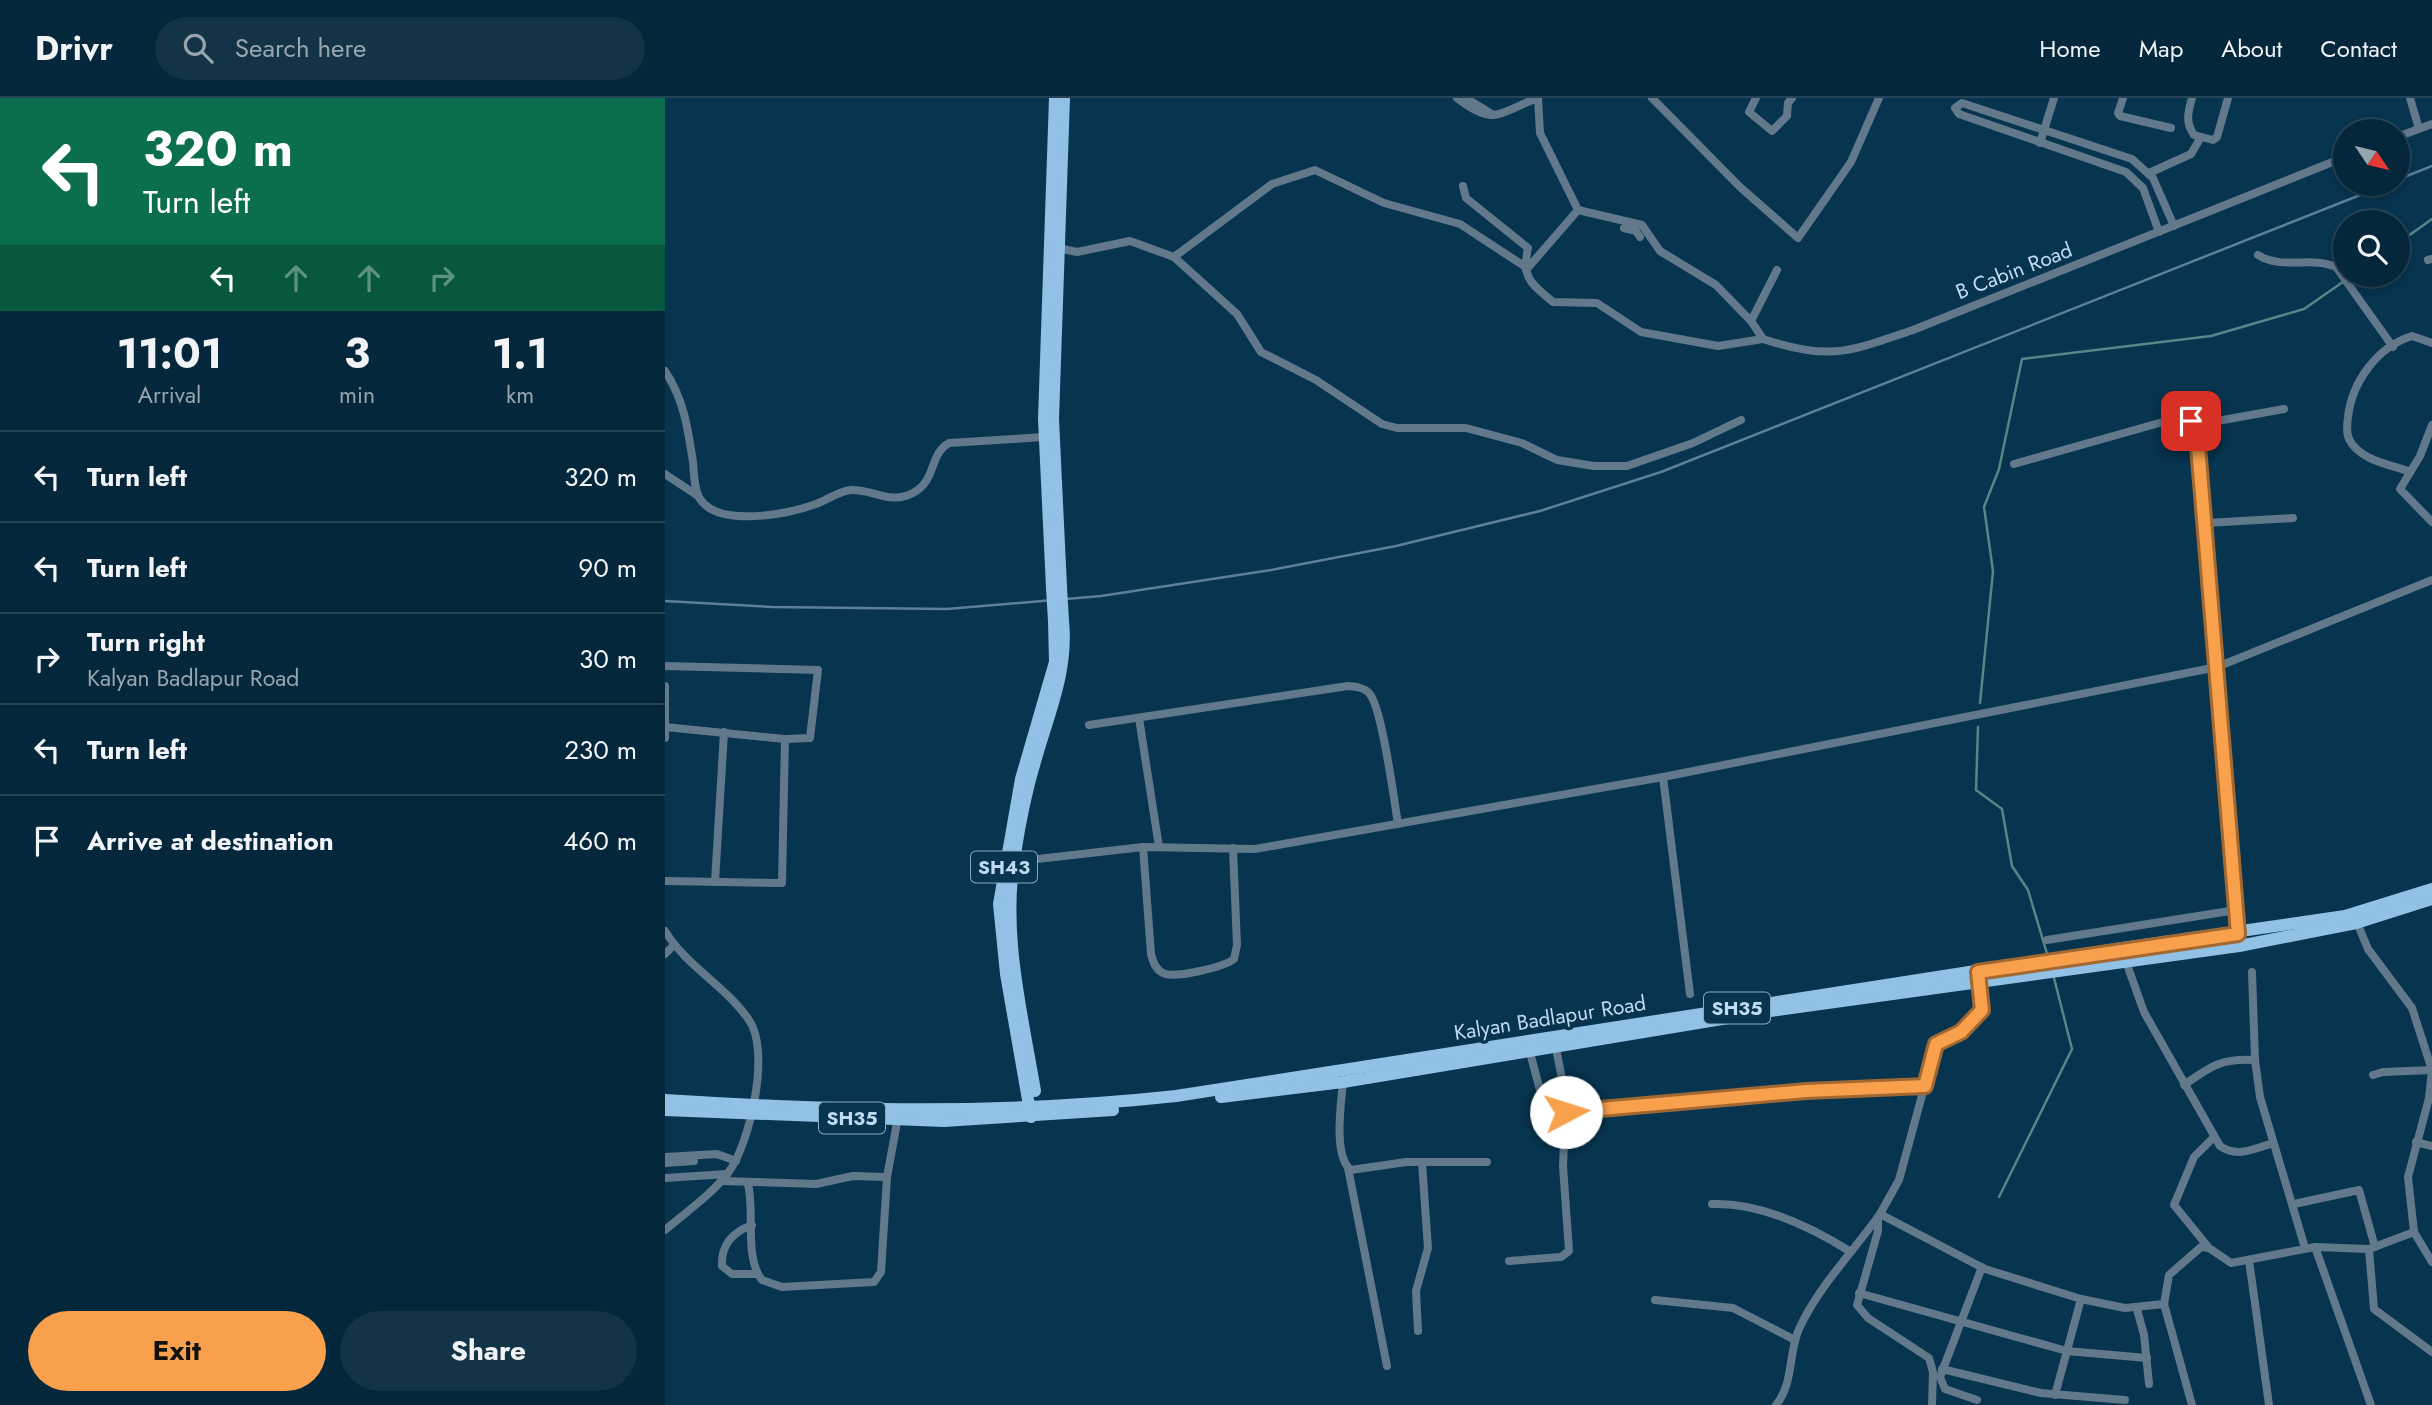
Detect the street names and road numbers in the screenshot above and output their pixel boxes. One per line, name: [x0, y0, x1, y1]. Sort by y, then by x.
street label: B Cabin Road: [1951, 235, 2077, 307]
road number: SH43: [971, 852, 1037, 882]
street label: Kalyan Badlapur Road: [1452, 988, 1648, 1048]
road number: SH35: [1704, 992, 1770, 1024]
road number: SH35: [819, 1102, 885, 1134]

